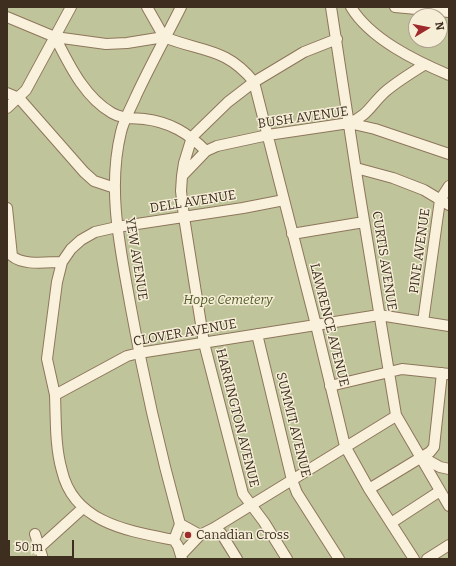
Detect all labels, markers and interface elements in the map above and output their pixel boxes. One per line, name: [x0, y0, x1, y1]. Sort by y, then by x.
north arrow: [408, 8, 448, 48]
text: N: [432, 21, 446, 31]
street label: BUSH AVENUE: [257, 104, 349, 132]
street label: DELL AVENUE: [149, 187, 237, 217]
street label: PINE AVENUE: [406, 208, 434, 294]
street label: CURTIS AVENUE: [368, 210, 400, 312]
street label: YEW AVENUE: [122, 216, 150, 302]
street label: LAWRENCE AVENUE: [306, 262, 352, 388]
park label: Hope Cemetery: [183, 292, 273, 308]
street label: CLOVER AVENUE: [132, 316, 238, 350]
street label: HARRINGTON AVENUE: [212, 347, 262, 489]
street label: SUMMIT AVENUE: [272, 371, 314, 479]
place label: Canadian Cross: [196, 527, 289, 543]
marker: Canadian Cross: [183, 530, 193, 540]
scale bar: [10, 532, 76, 558]
text: 50 m: [15, 540, 43, 554]

